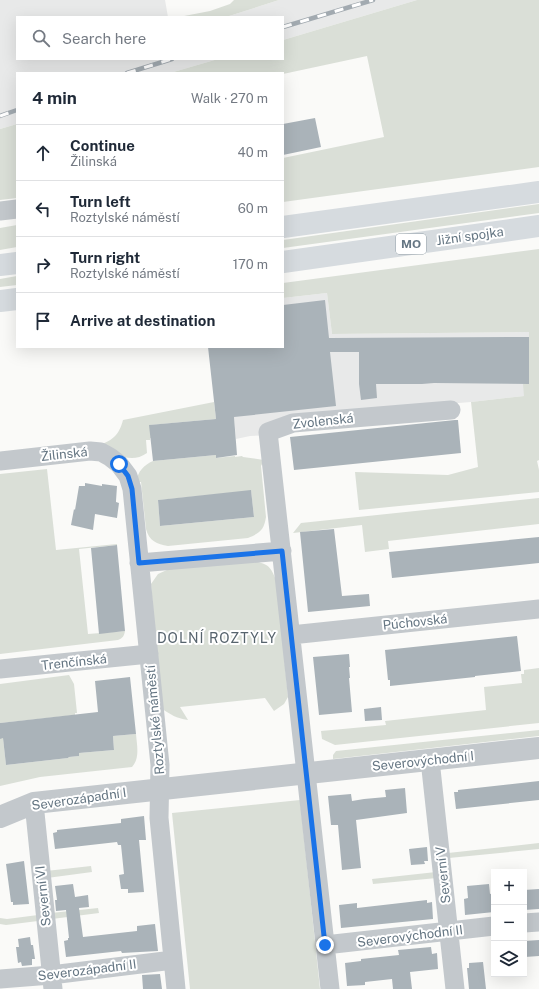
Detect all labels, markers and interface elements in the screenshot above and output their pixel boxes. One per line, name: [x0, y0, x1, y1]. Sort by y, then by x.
search box: [16, 16, 284, 60]
icon: search: [30, 27, 52, 49]
text: Search here: [62, 30, 146, 47]
text: 4 min: [32, 88, 77, 108]
text: Walk · 270 m: [191, 91, 268, 106]
text: Continue: [70, 137, 135, 154]
icon: ahead: [32, 142, 54, 164]
text: 40 m: [237, 145, 268, 160]
text: Žilinská: [70, 154, 117, 169]
text: Turn left: [70, 193, 131, 210]
icon: left: [32, 198, 54, 220]
text: 60 m: [238, 201, 268, 216]
text: Roztylské náměstí: [70, 210, 180, 225]
street label: Jižní spojka: [435, 224, 505, 248]
road number: MO: [396, 234, 426, 254]
text: Turn right: [70, 249, 140, 266]
icon: right: [32, 254, 54, 276]
text: 170 m: [233, 257, 268, 272]
text: Roztylské náměstí: [70, 266, 180, 281]
icon: arrive: [32, 310, 54, 332]
text: Arrive at destination: [70, 312, 215, 329]
street label: Zvolenská: [292, 410, 354, 432]
street label: Žilinská: [40, 444, 88, 464]
route start: [110, 455, 128, 473]
street label: Púchovská: [382, 611, 448, 633]
district label: DOLNÍ ROZTYLY: [157, 629, 277, 646]
street label: Trenčínská: [41, 651, 107, 673]
street label: Roztylské náměstí: [143, 664, 167, 775]
street label: Severovýchodní I: [371, 748, 475, 774]
street label: Severozápadní I: [31, 785, 127, 813]
street label: Severní V: [433, 846, 453, 904]
street label: Severní VI: [32, 865, 54, 927]
map controls: [491, 869, 527, 977]
button: +: [491, 869, 527, 905]
button: −: [491, 905, 527, 941]
street label: Severovýchodní II: [356, 922, 464, 950]
route end: [316, 936, 334, 954]
button: layers: [491, 941, 527, 977]
street label: Severozápadní II: [37, 957, 137, 983]

